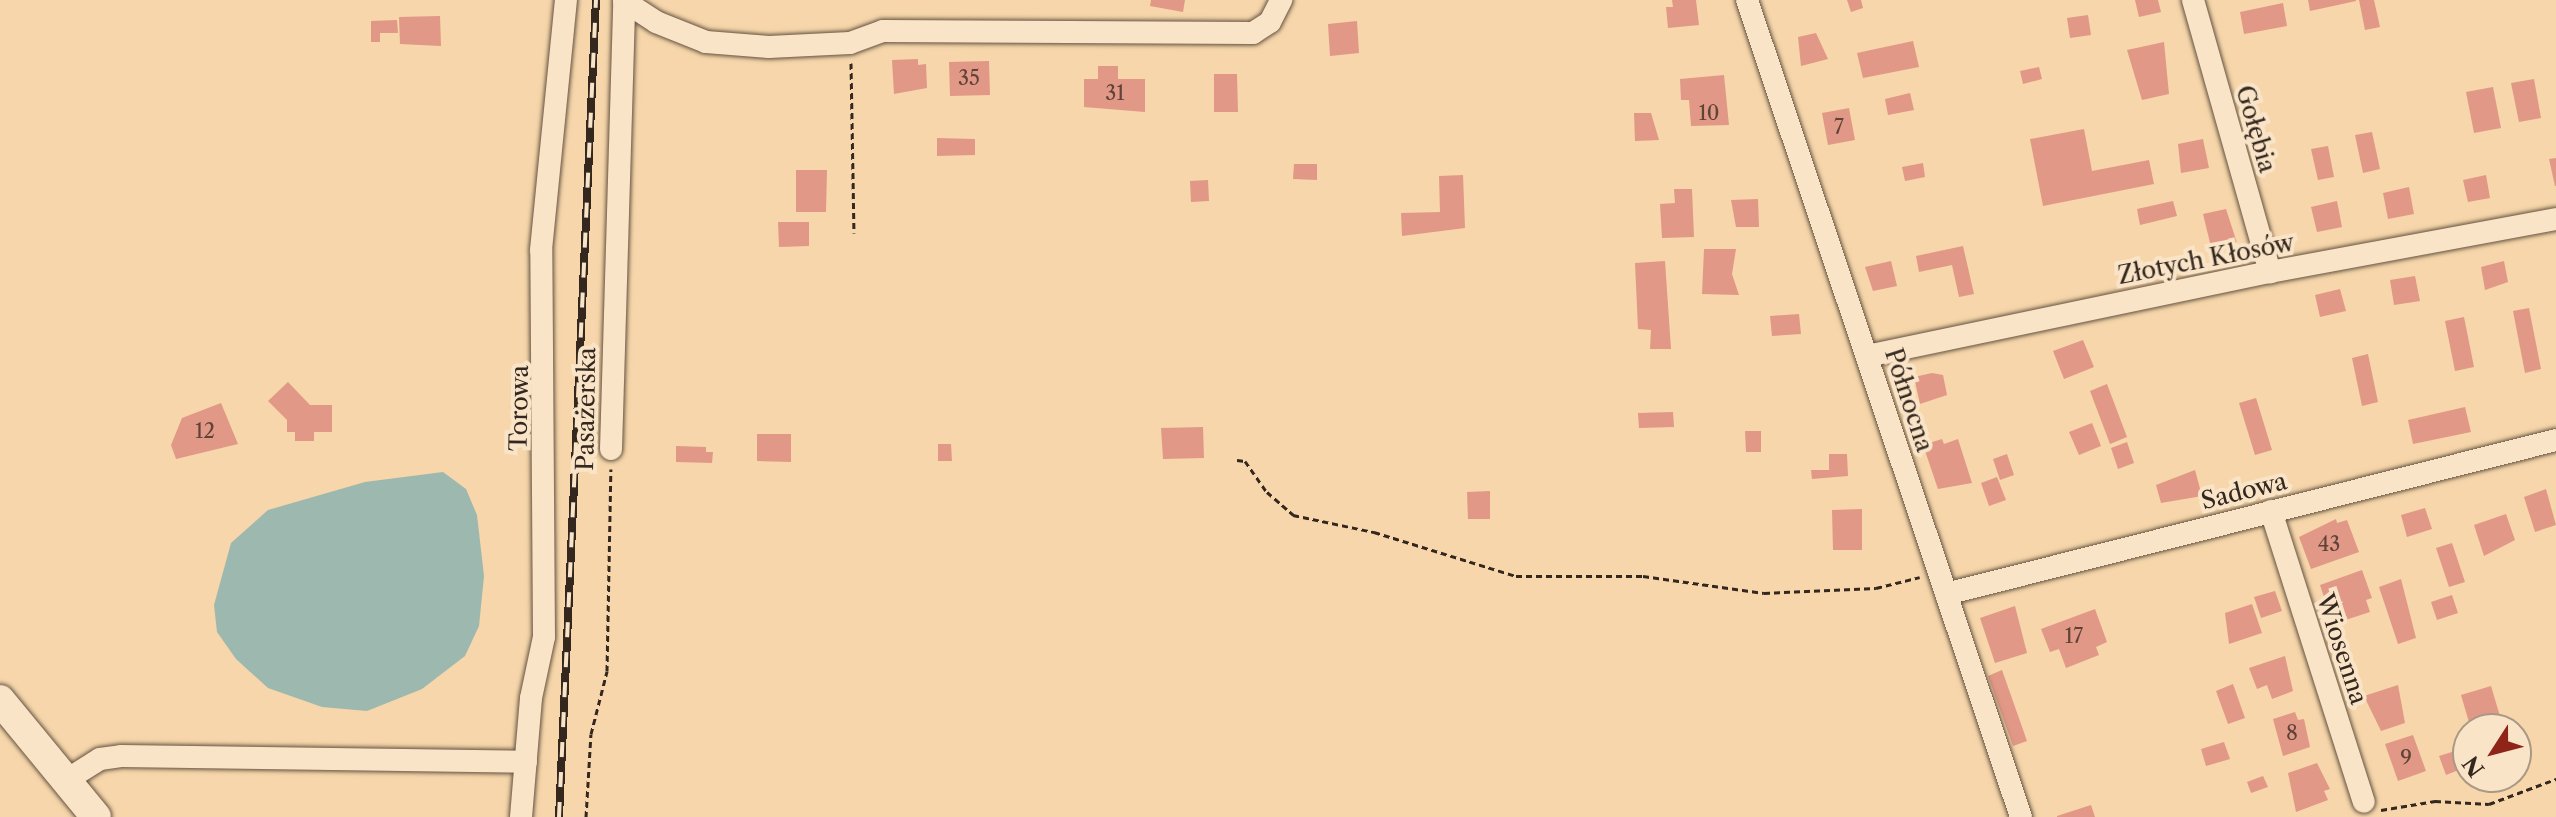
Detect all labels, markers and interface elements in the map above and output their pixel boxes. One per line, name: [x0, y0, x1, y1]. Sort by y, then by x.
house number: 35: [958, 66, 980, 90]
house number: 31: [1105, 81, 1125, 105]
street label: Gołębia: [2230, 82, 2282, 176]
house number: 10: [1698, 101, 1720, 125]
house number: 7: [1834, 115, 1844, 139]
street label: Złotych Kłosów: [2115, 228, 2297, 290]
street label: Północna: [1879, 345, 1939, 455]
street label: Pasażerska: [571, 347, 601, 471]
street label: Torowa: [504, 365, 534, 451]
house number: 12: [195, 419, 215, 443]
street label: Sadowa: [2198, 466, 2290, 516]
house number: 43: [2318, 532, 2340, 556]
street label: Wiosenna: [2311, 590, 2373, 708]
house number: 17: [2065, 624, 2083, 648]
north arrow: [2452, 713, 2532, 793]
house number: 8: [2286, 721, 2298, 745]
house number: 9: [2400, 746, 2412, 770]
text: N: [2457, 751, 2490, 782]

